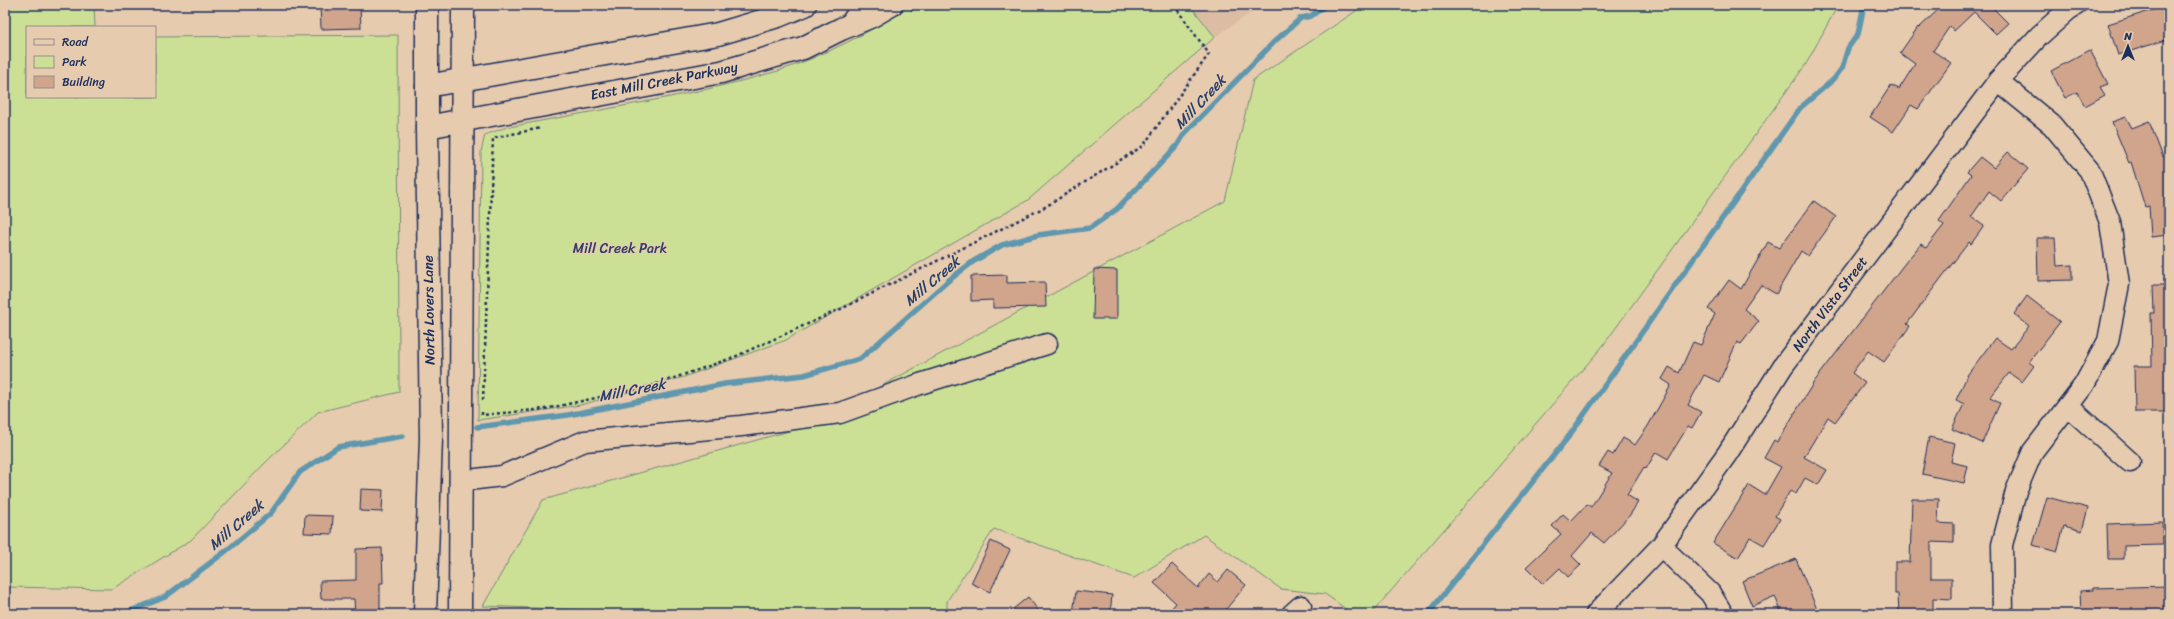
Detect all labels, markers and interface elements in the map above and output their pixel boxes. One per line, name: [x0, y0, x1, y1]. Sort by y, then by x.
legend: [26, 26, 156, 98]
north arrow: [2108, 26, 2148, 66]
text: N: [2123, 27, 2132, 46]
text: Road: [62, 31, 89, 53]
text: Park: [62, 51, 87, 73]
street label: East Mill Creek Parkway: [588, 54, 741, 108]
water label: Mill Creek: [1168, 67, 1234, 135]
text: Building: [62, 71, 105, 93]
park label: Mill Creek Park: [573, 236, 667, 261]
water label: Mill Creek: [898, 248, 968, 313]
street label: North Vista Street: [1786, 251, 1874, 357]
street label: North Lovers Lane: [416, 255, 442, 365]
water label: Mill Creek: [597, 370, 669, 409]
water label: Mill Creek: [202, 492, 271, 557]

